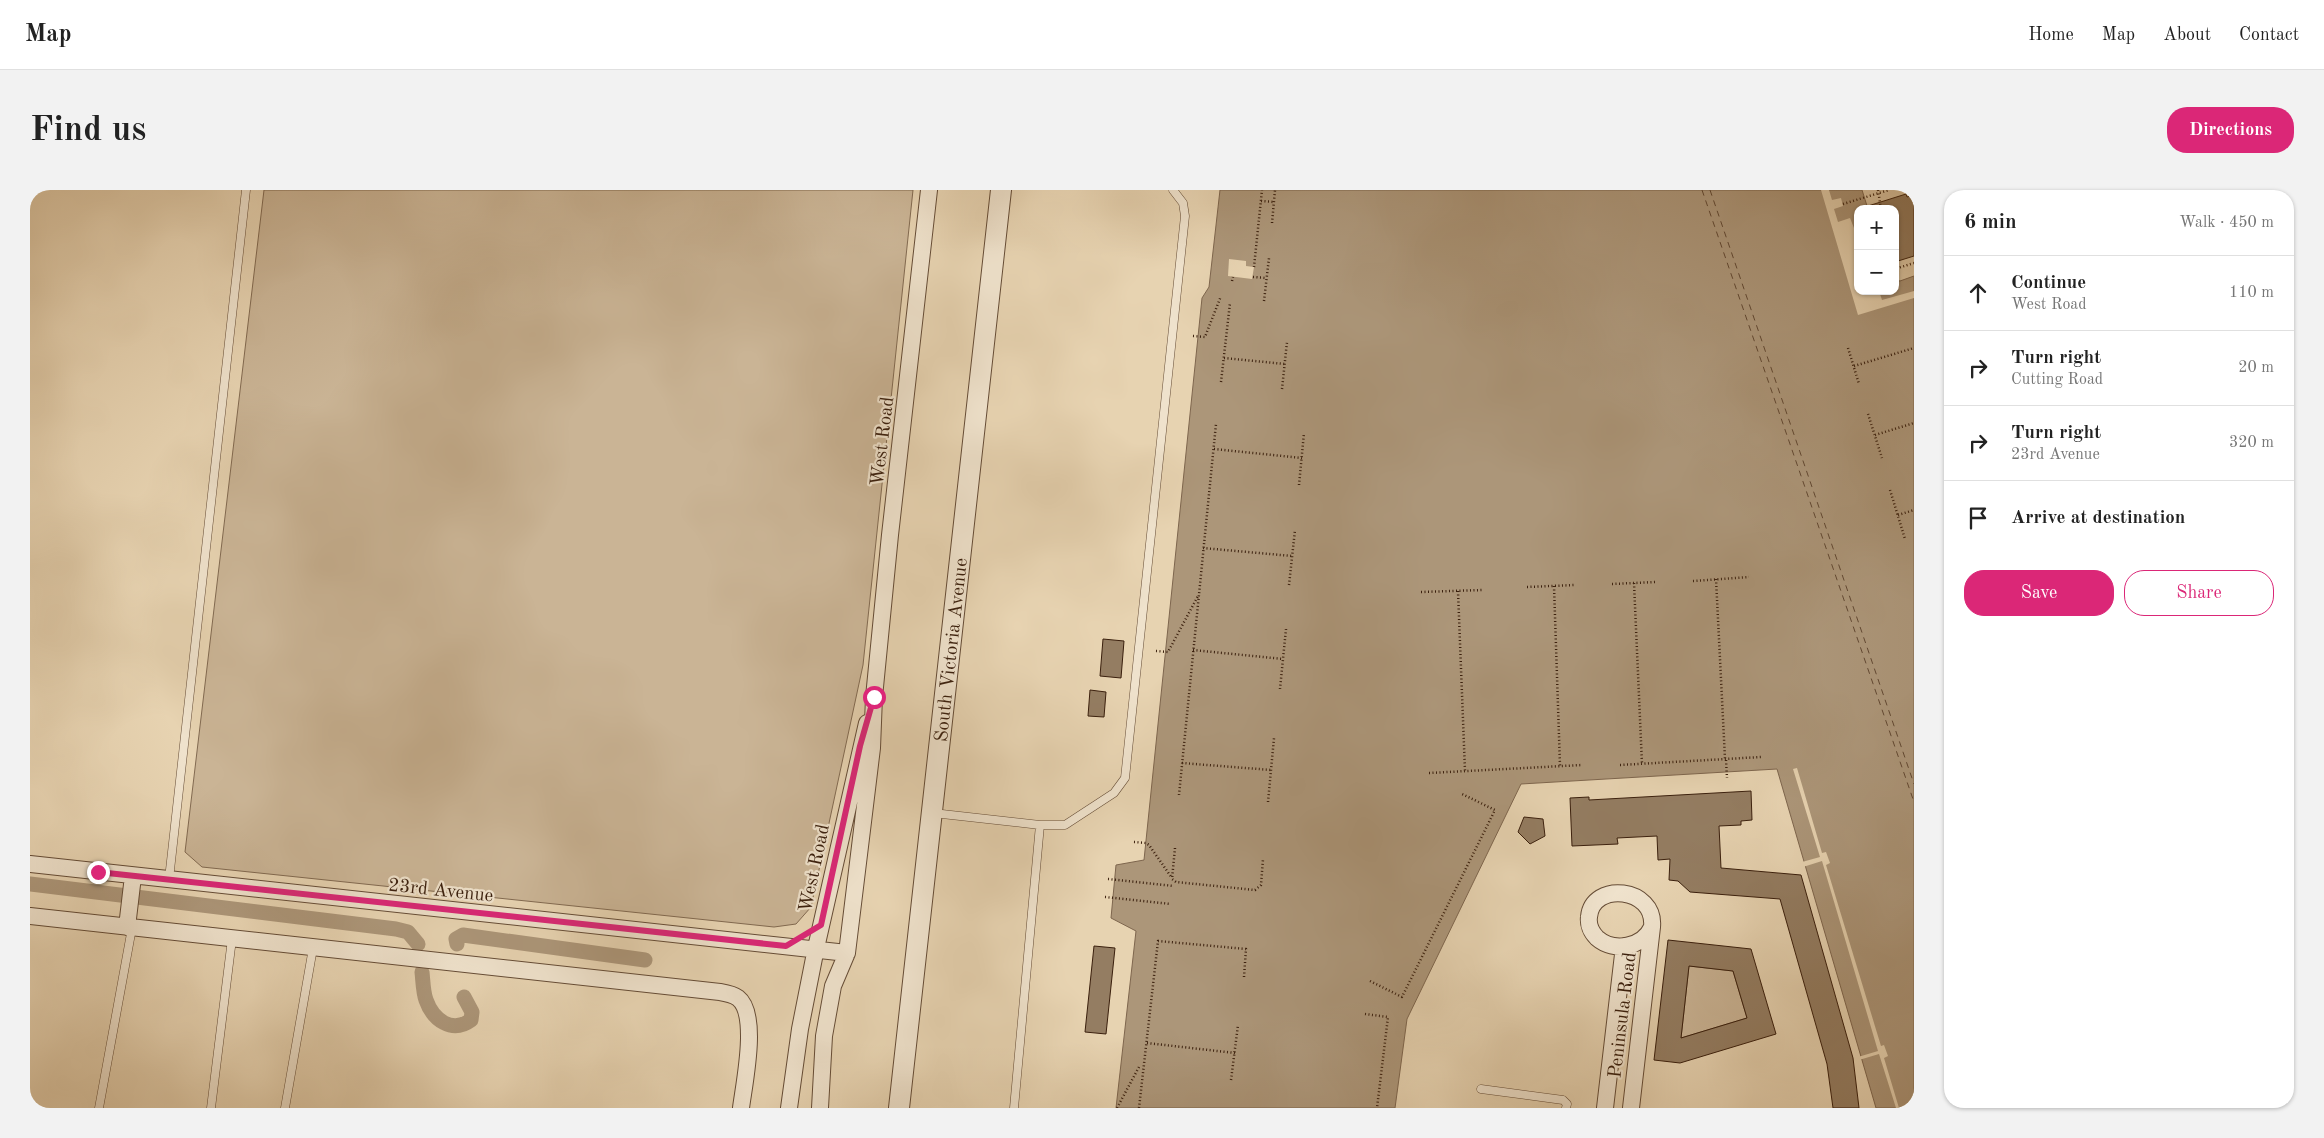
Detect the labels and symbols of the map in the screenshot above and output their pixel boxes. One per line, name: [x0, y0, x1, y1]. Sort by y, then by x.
street label: West Road: [869, 396, 898, 487]
street label: South Victoria Avenue: [933, 557, 972, 743]
route start: [863, 686, 886, 709]
street label: West Road: [797, 823, 834, 914]
route end: [87, 861, 110, 884]
street label: 23rd Avenue: [387, 877, 494, 906]
street label: Peninsula Road: [1606, 951, 1641, 1079]

